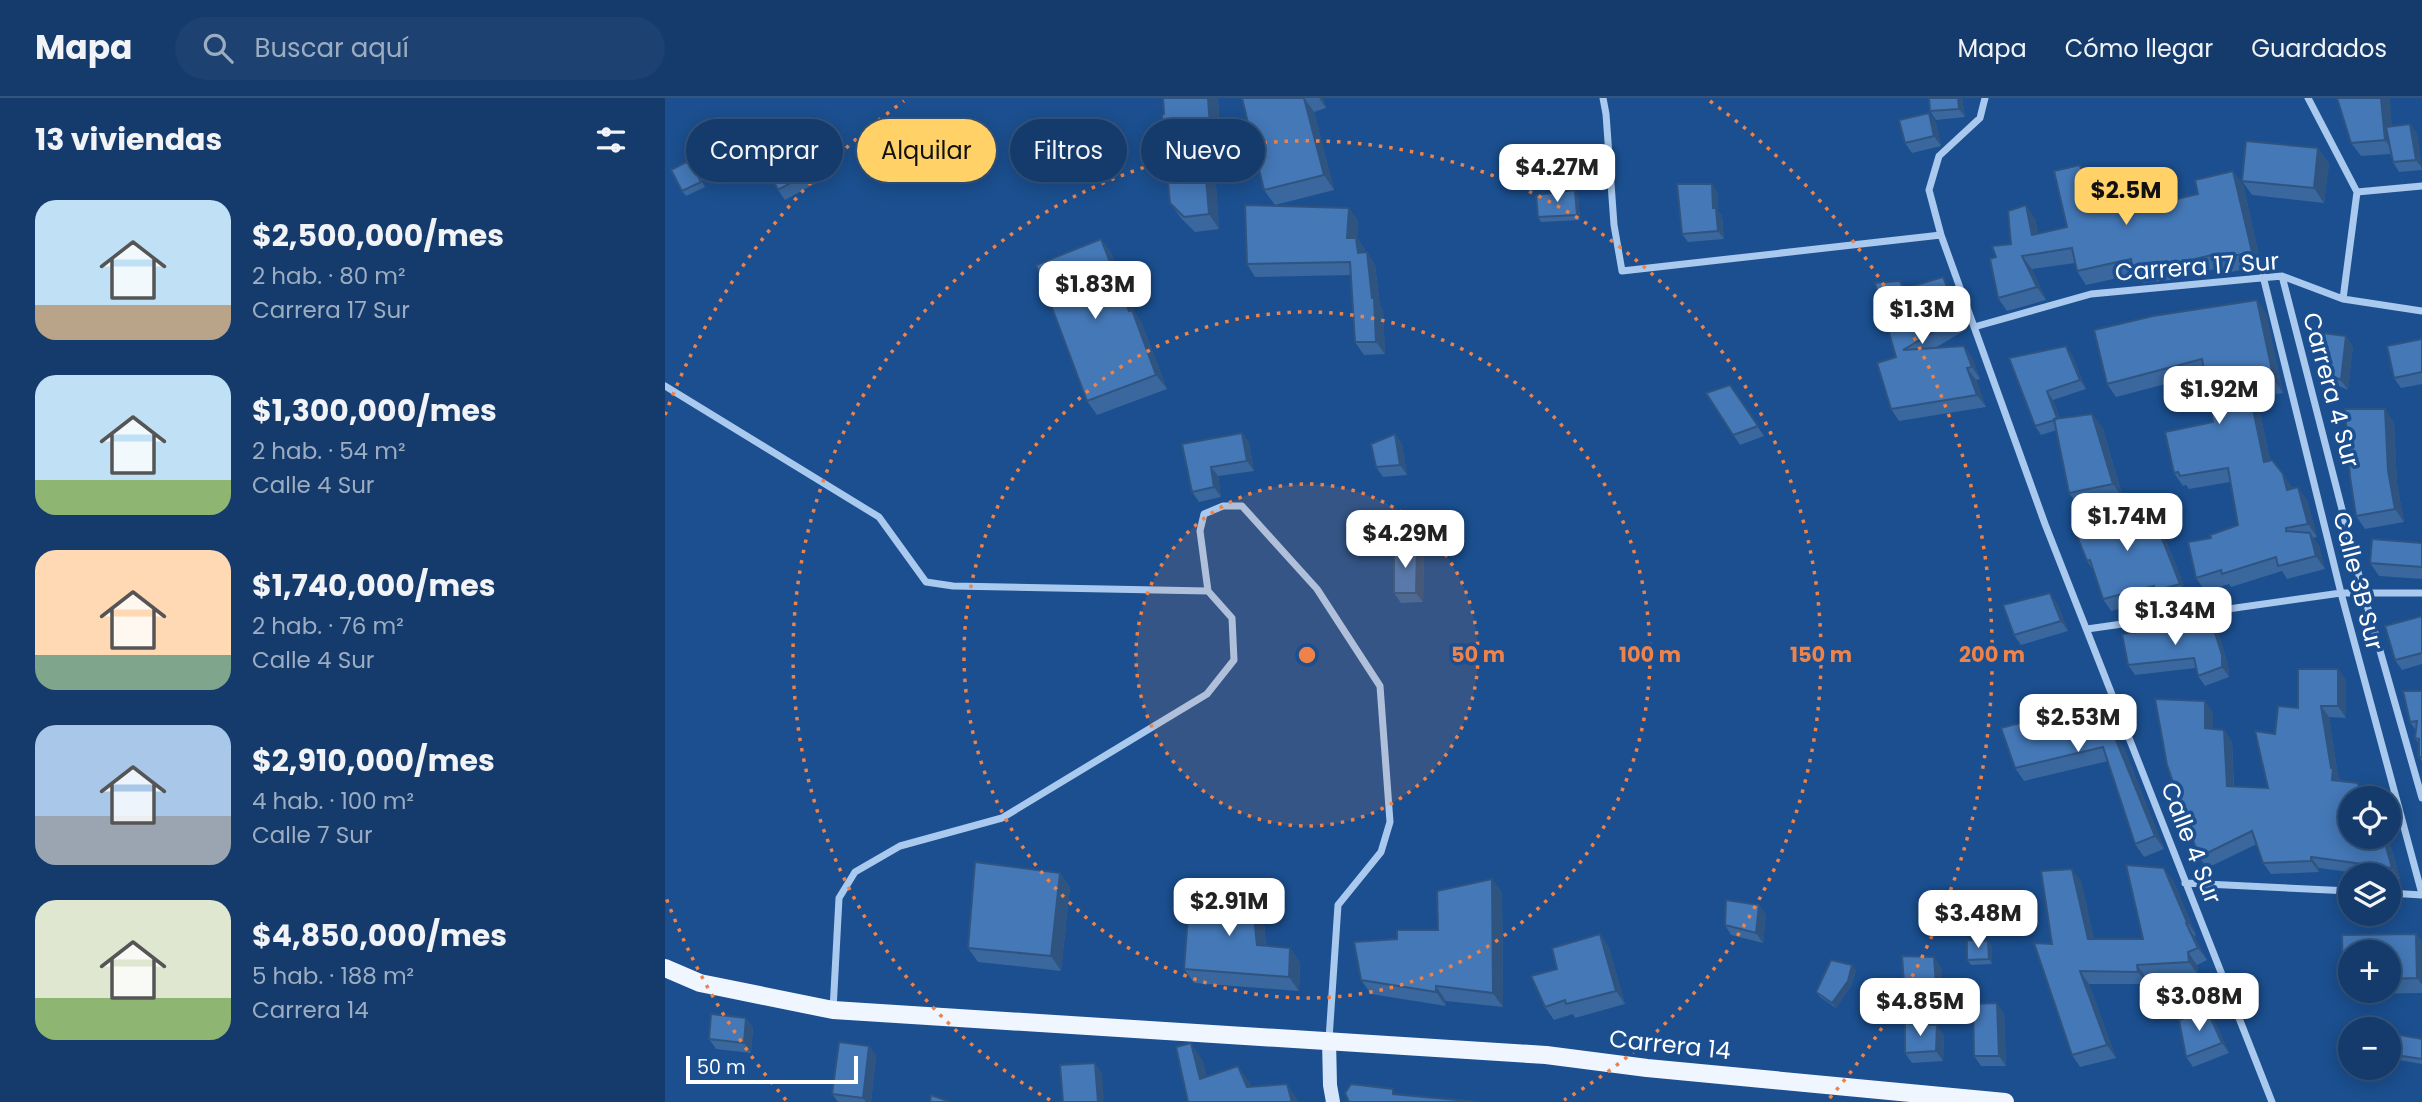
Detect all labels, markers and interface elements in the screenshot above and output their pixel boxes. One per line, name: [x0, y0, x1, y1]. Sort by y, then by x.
search box: [175, 17, 665, 80]
text: Mapa: [35, 24, 133, 71]
icon: search: [199, 29, 237, 67]
text: Buscar aquí: [255, 30, 409, 66]
text: Mapa: [1957, 32, 2027, 65]
text: Cómo llegar: [2065, 32, 2213, 65]
text: Guardados: [2251, 32, 2387, 65]
text: 13 viviendas: [35, 118, 222, 161]
chip: Comprar: [686, 119, 843, 182]
chip: Alquilar: [857, 119, 996, 182]
chip: Filtros: [1010, 119, 1127, 182]
chip: Nuevo: [1141, 119, 1265, 182]
icon: filters: [592, 121, 630, 159]
pin: $4.27M: [1500, 144, 1614, 204]
text: $4.27M: [1515, 151, 1599, 183]
pin: $2.5M: [2077, 167, 2175, 227]
text: $2.5M: [2091, 174, 2161, 206]
text: $2,500,000/mes: [252, 214, 504, 257]
icon: home: [91, 228, 175, 312]
street label: Carrera 17 Sur: [2114, 244, 2280, 289]
text: 2 hab. · 80 m²: [252, 260, 406, 292]
pin: $1.83M: [1038, 262, 1152, 321]
text: $1.83M: [1055, 268, 1135, 300]
pin: $1.3M: [1873, 286, 1971, 346]
text: $1.3M: [1889, 293, 1955, 325]
text: Carrera 17 Sur: [252, 294, 410, 326]
street label: Carrera 4 Sur: [2295, 309, 2368, 471]
pin: $1.92M: [2162, 366, 2276, 426]
text: $1.92M: [2180, 373, 2258, 405]
text: $1,300,000/mes: [252, 389, 497, 432]
icon: home: [91, 403, 175, 487]
text: 2 hab. · 54 m²: [252, 435, 406, 467]
text: Calle 4 Sur: [252, 469, 374, 501]
pin: $1.74M: [2070, 494, 2184, 553]
text: $1.74M: [2087, 500, 2167, 532]
street label: Calle 3B Sur: [2325, 508, 2392, 654]
pin: $4.29M: [1348, 510, 1462, 570]
text: $4.29M: [1362, 517, 1448, 549]
text: $1,740,000/mes: [252, 564, 495, 607]
icon: home: [91, 578, 175, 662]
pin: $1.34M: [2118, 588, 2232, 647]
text: $1.34M: [2135, 594, 2215, 626]
text: 2 hab. · 76 m²: [252, 610, 404, 642]
text: 50 m: [1451, 640, 1505, 669]
text: 100 m: [1619, 640, 1681, 669]
text: 150 m: [1790, 640, 1852, 669]
text: 200 m: [1959, 640, 2025, 669]
centre of rings: [1295, 643, 1319, 667]
text: Calle 4 Sur: [252, 644, 374, 676]
pin: $2.53M: [2021, 694, 2135, 754]
text: $2.53M: [2036, 701, 2120, 733]
text: $2,910,000/mes: [252, 739, 495, 782]
icon: home: [91, 753, 175, 837]
street label: Calle 4 Sur: [2153, 777, 2230, 908]
text: 4 hab. · 100 m²: [252, 785, 414, 817]
map controls: [2338, 786, 2401, 1080]
button: locate: [2338, 786, 2401, 849]
text: Calle 7 Sur: [252, 819, 373, 851]
button: layers: [2338, 863, 2401, 926]
pin: $2.91M: [1172, 878, 1286, 938]
text: $2.91M: [1190, 885, 1268, 917]
pin: $3.48M: [1921, 890, 2035, 950]
text: $3.48M: [1934, 897, 2022, 929]
text: $4,850,000/mes: [252, 914, 507, 957]
icon: home: [91, 928, 175, 1012]
button: +: [2338, 940, 2401, 1003]
text: 5 hab. · 188 m²: [252, 960, 414, 992]
pin: $3.08M: [2142, 974, 2256, 1033]
pin: $4.85M: [1863, 978, 1977, 1038]
text: $3.08M: [2156, 980, 2242, 1012]
text: $4.85M: [1876, 985, 1964, 1017]
text: Carrera 14: [252, 994, 369, 1026]
button: −: [2338, 1017, 2401, 1080]
street label: Carrera 14: [1608, 1022, 1732, 1067]
scale bar: [686, 1053, 857, 1085]
text: 50 m: [697, 1054, 746, 1081]

